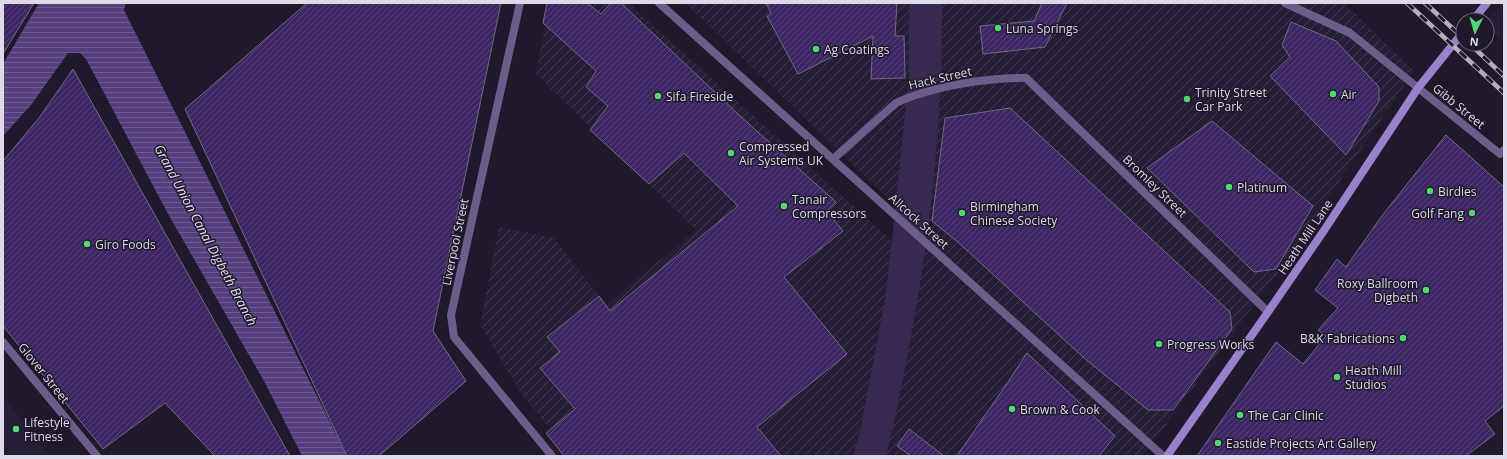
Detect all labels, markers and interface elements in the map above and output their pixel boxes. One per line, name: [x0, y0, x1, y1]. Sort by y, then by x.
north arrow: [1455, 12, 1495, 52]
place label: Luna Springs: [1006, 20, 1078, 37]
marker: Luna Springs: [993, 23, 1003, 33]
text: N: [1469, 35, 1479, 50]
place label: Ag Coatings: [824, 41, 890, 58]
marker: Ag Coatings: [811, 44, 821, 54]
street label: Hack Street: [907, 62, 973, 94]
street label: Gibb Street: [1429, 80, 1489, 132]
place label: Trinity Street Car Park: [1195, 84, 1267, 115]
place label: Air: [1341, 86, 1357, 103]
place label: Sifa Fireside: [666, 88, 733, 105]
marker: Air: [1328, 89, 1338, 99]
marker: Sifa Fireside: [653, 91, 663, 101]
marker: Trinity Street Car Park: [1182, 94, 1192, 104]
place label: Compressed Air Systems UK: [739, 138, 824, 169]
water label: Grand Union Canal Digbeth Branch: [150, 141, 262, 329]
marker: Compressed Air Systems UK: [726, 148, 736, 158]
street label: Bromley Street: [1119, 151, 1191, 221]
place label: Platinum: [1237, 179, 1287, 196]
marker: Platinum: [1224, 182, 1234, 192]
place label: Birdies: [1438, 183, 1477, 200]
marker: Birdies: [1425, 186, 1435, 196]
street label: Allcock Street: [885, 189, 953, 253]
place label: Tanair Compressors: [792, 191, 866, 222]
street label: Heath Mill Lane: [1274, 196, 1337, 278]
street label: Liverpool Street: [437, 197, 473, 287]
place label: Birmingham Chinese Society: [970, 198, 1058, 229]
marker: Tanair Compressors: [779, 201, 789, 211]
place label: Golf Fang: [1411, 205, 1464, 222]
marker: Birmingham Chinese Society: [957, 208, 967, 218]
marker: Golf Fang: [1467, 208, 1477, 218]
place label: Giro Foods: [95, 236, 156, 253]
marker: Giro Foods: [82, 239, 92, 249]
place label: Roxy Ballroom Digbeth: [1337, 275, 1418, 306]
marker: Roxy Ballroom Digbeth: [1421, 285, 1431, 295]
place label: B&K Fabrications: [1300, 330, 1395, 347]
marker: B&K Fabrications: [1398, 333, 1408, 343]
place label: Progress Works: [1167, 336, 1255, 353]
street label: Glover Street: [14, 339, 74, 407]
marker: Progress Works: [1154, 339, 1164, 349]
place label: Heath Mill Studios: [1345, 362, 1402, 393]
marker: Heath Mill Studios: [1332, 372, 1342, 382]
place label: Brown & Cook: [1020, 401, 1101, 418]
marker: Brown & Cook: [1007, 404, 1017, 414]
place label: The Car Clinic: [1248, 407, 1324, 424]
marker: The Car Clinic: [1235, 410, 1245, 420]
place label: Lifestyle Fitness: [24, 414, 70, 445]
marker: Lifestyle Fitness: [11, 424, 21, 434]
place label: Eastide Projects Art Gallery: [1226, 435, 1378, 452]
marker: Eastide Projects Art Gallery: [1213, 438, 1223, 448]

